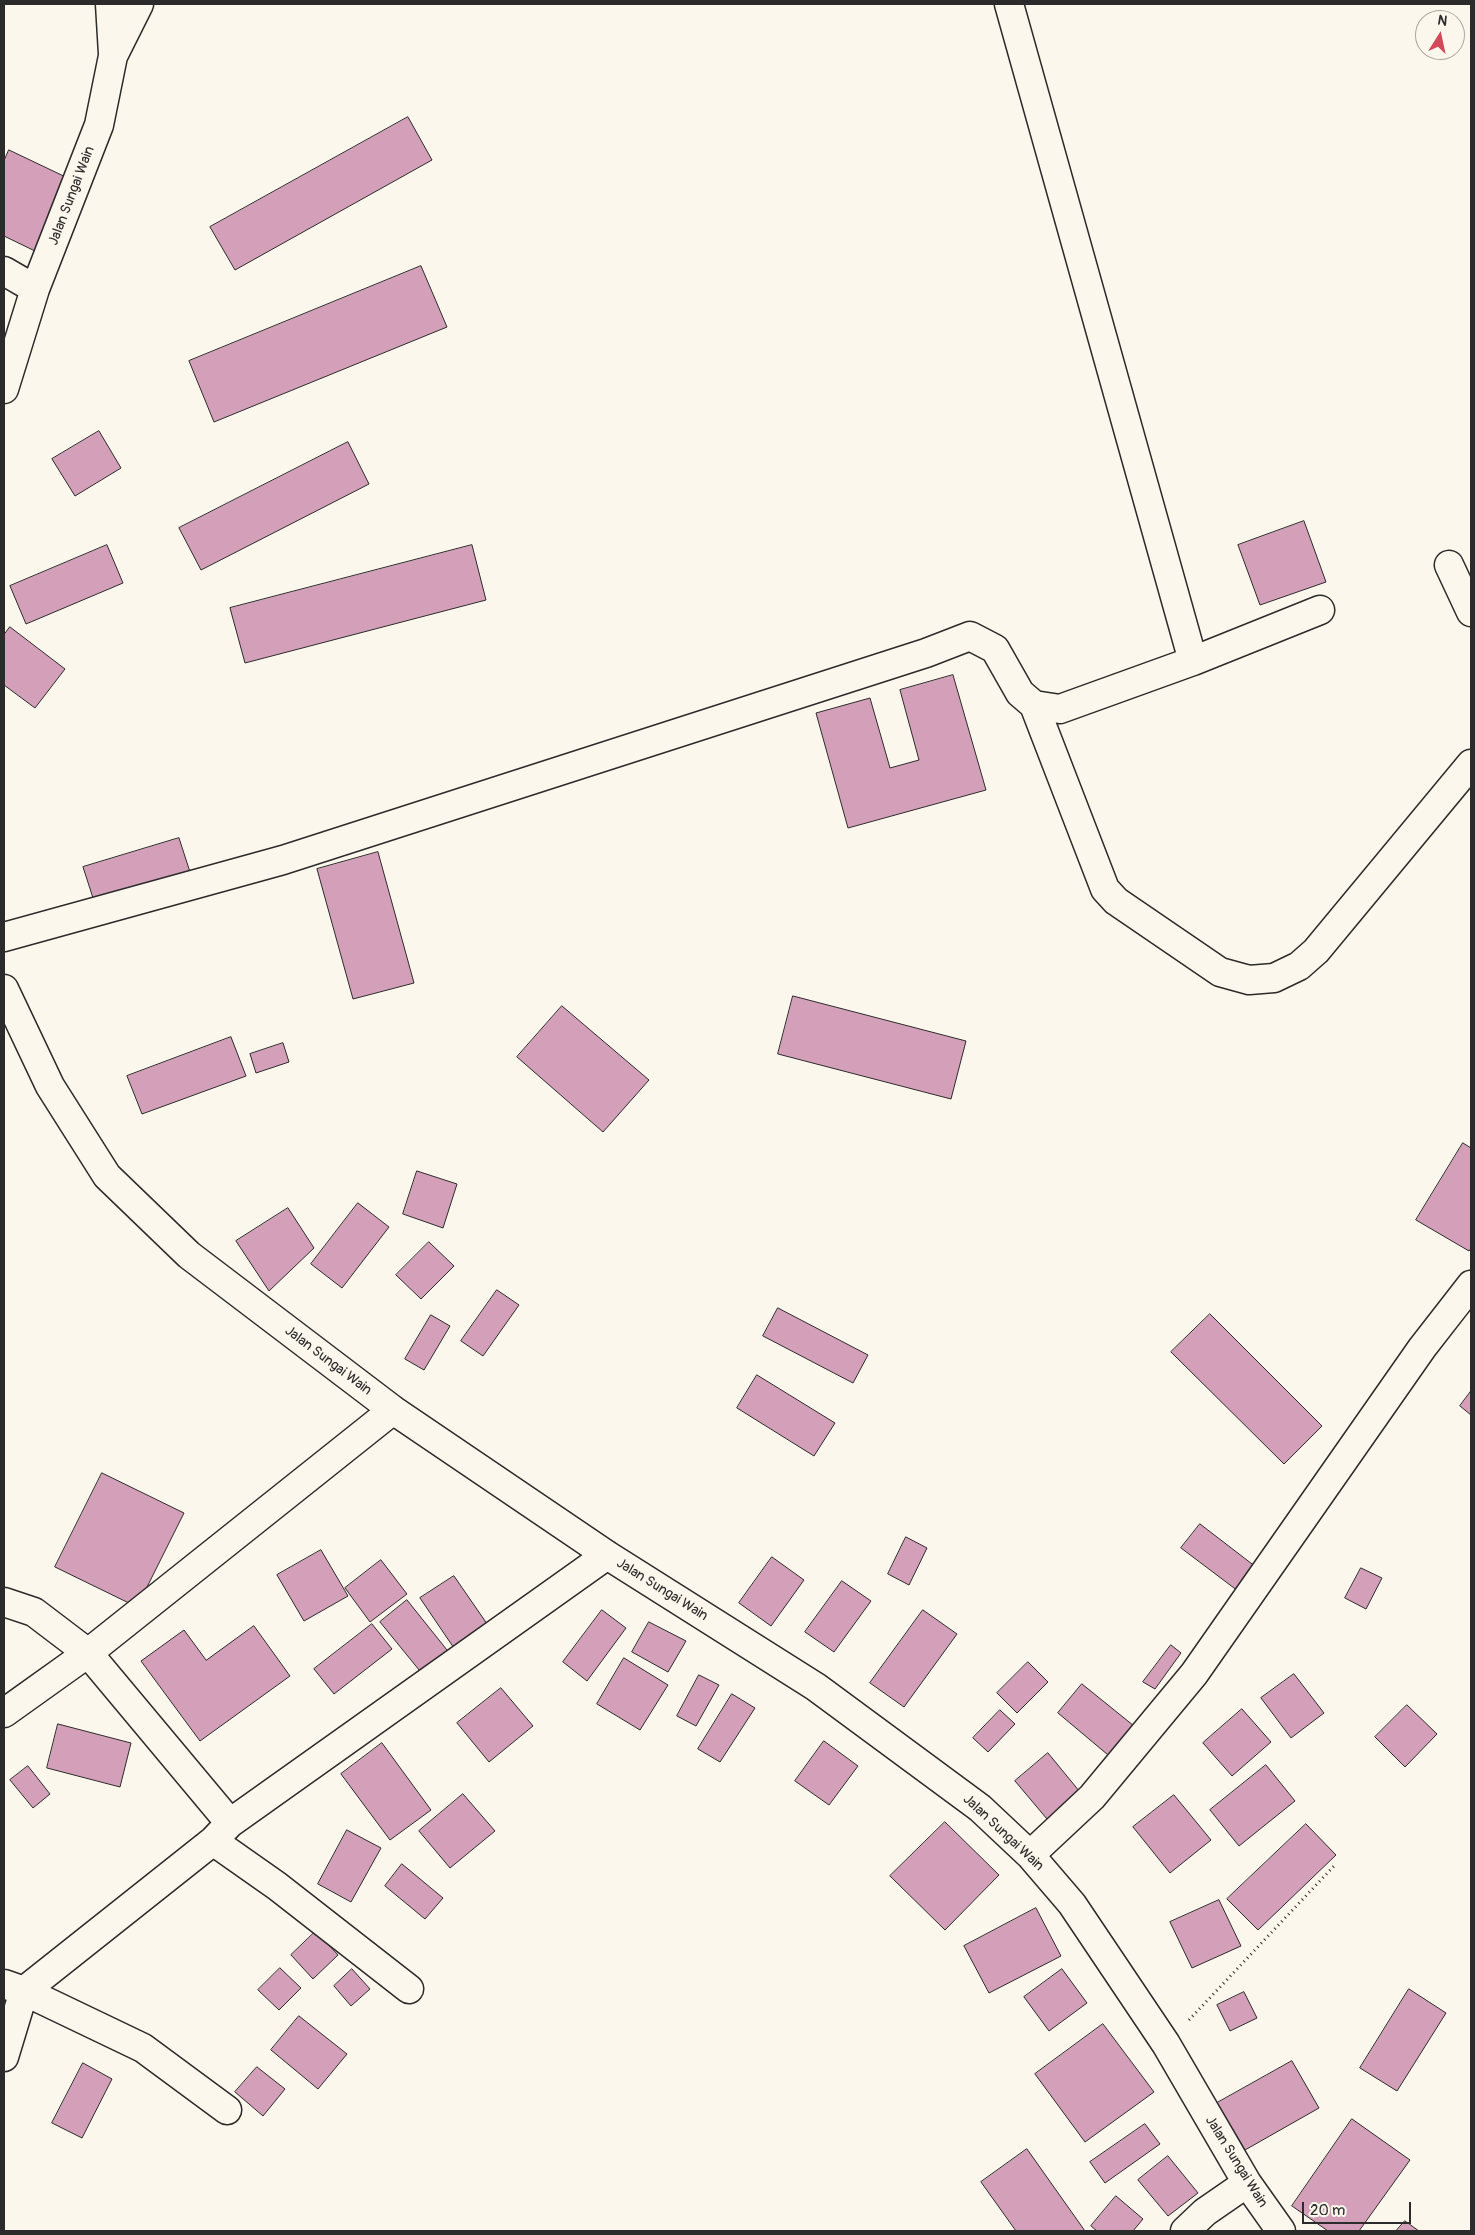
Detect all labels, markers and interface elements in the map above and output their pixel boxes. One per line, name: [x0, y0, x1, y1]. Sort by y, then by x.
north arrow: [1415, 10, 1465, 60]
text: N: [1436, 12, 1449, 30]
street label: Jalan Sungai Wain: [45, 144, 99, 248]
street label: Jalan Sungai Wain: [281, 1323, 375, 1399]
street label: Jalan Sungai Wain: [613, 1555, 711, 1625]
street label: Jalan Sungai Wain: [959, 1791, 1047, 1875]
street label: Jalan Sungai Wain: [1201, 2113, 1271, 2211]
scale bar: [1305, 2192, 1414, 2224]
text: 20 m: [1310, 2201, 1345, 2220]

